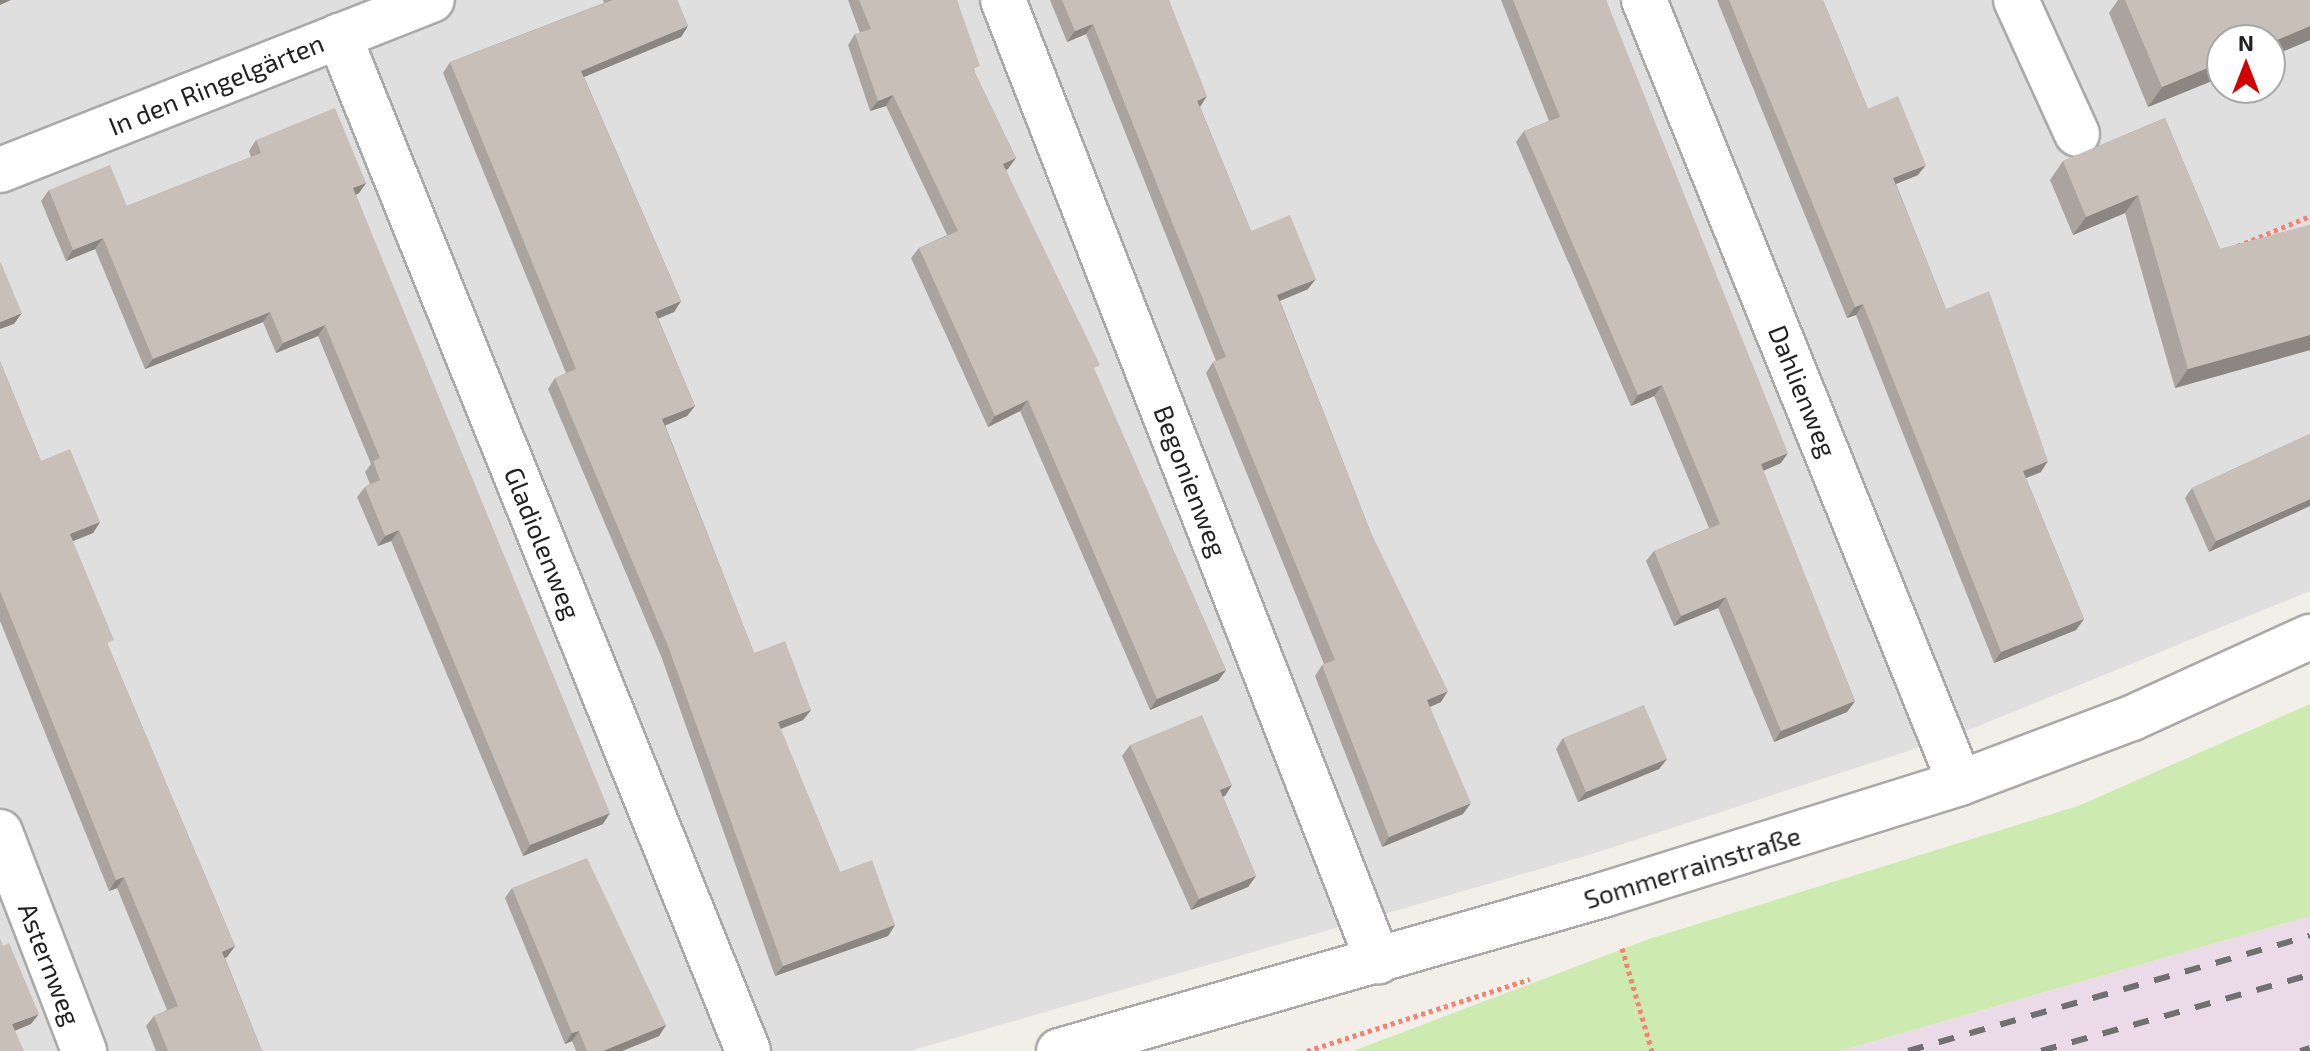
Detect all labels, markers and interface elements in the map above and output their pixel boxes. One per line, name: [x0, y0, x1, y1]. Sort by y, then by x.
north arrow: [2206, 24, 2286, 104]
street label: In den Ringelgärten: [104, 27, 328, 141]
text: N: [2238, 29, 2254, 55]
street label: Dahlienweg: [1762, 320, 1844, 462]
street label: Begonienweg: [1148, 401, 1234, 561]
street label: Gladiolenweg: [498, 462, 588, 624]
street label: Sommerrainstraße: [1580, 819, 1804, 915]
street label: Asternweg: [12, 898, 88, 1030]

